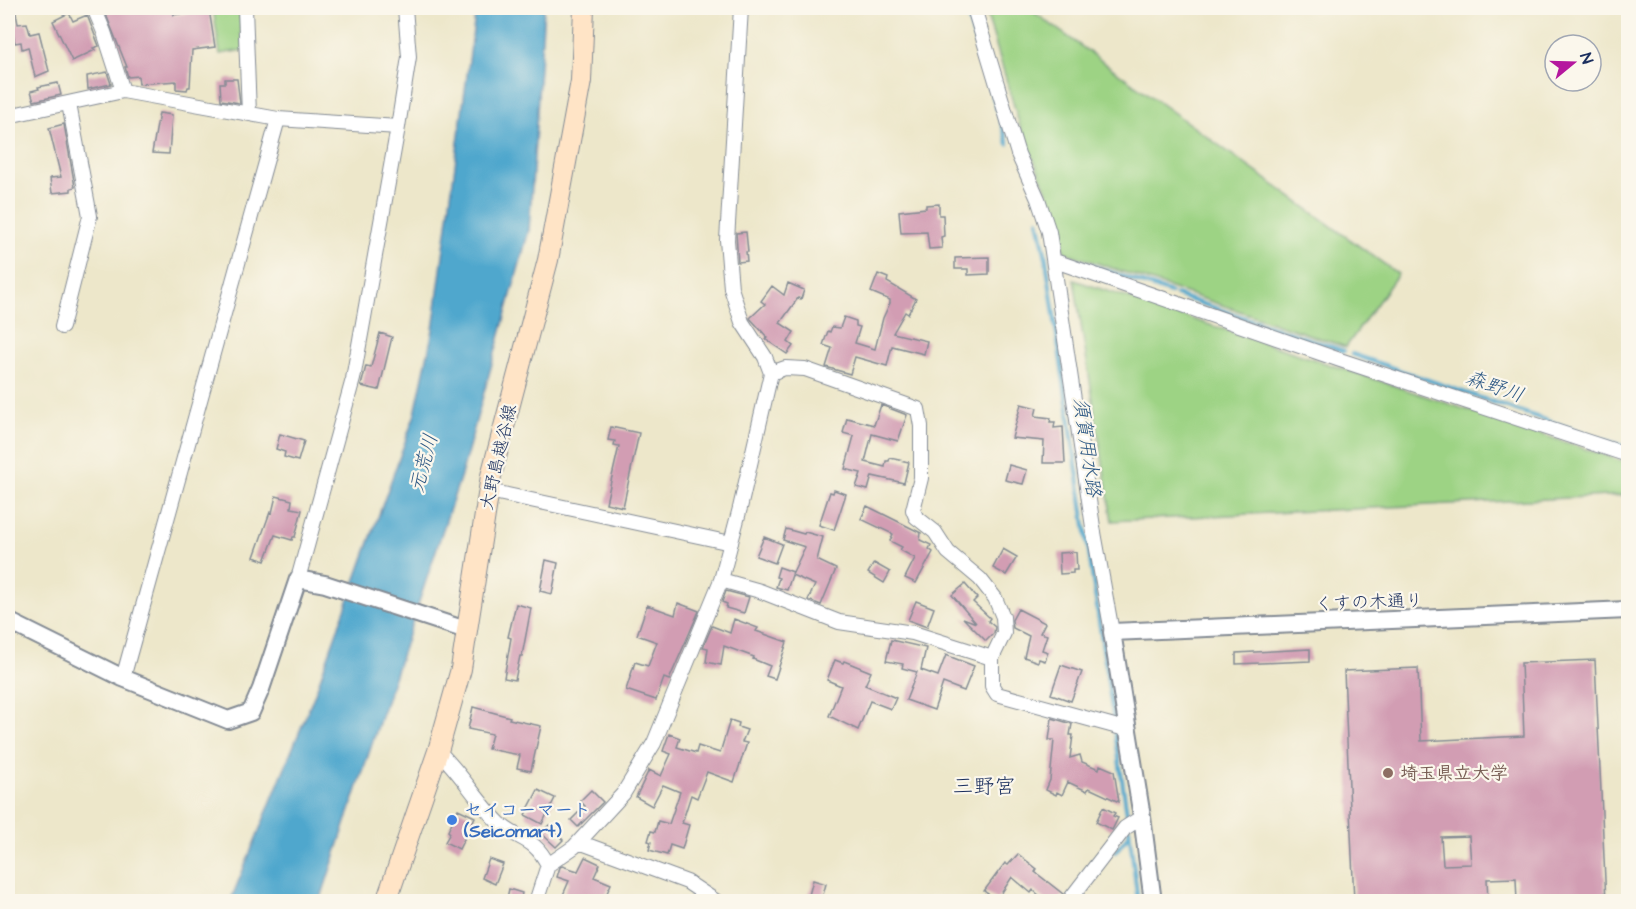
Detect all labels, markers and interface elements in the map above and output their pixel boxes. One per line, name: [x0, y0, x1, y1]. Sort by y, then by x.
north arrow: [1543, 33, 1603, 93]
text: N: [1574, 50, 1598, 67]
water label: 森野川: [1462, 364, 1528, 410]
water label: 須賀用水路: [1066, 396, 1108, 500]
street label: 大野島越谷線: [474, 402, 523, 513]
water label: 元荒川: [403, 431, 445, 496]
street label: くすの木通り: [1315, 588, 1423, 617]
place label: 埼玉県立大学: [1400, 761, 1508, 786]
marker: 埼玉県立大学: [1381, 766, 1395, 780]
district label: 三野宮: [953, 772, 1016, 801]
place label: セイコーマート (Seicomart): [463, 798, 591, 844]
marker: セイコーマート (Seicomart): [445, 813, 459, 827]

